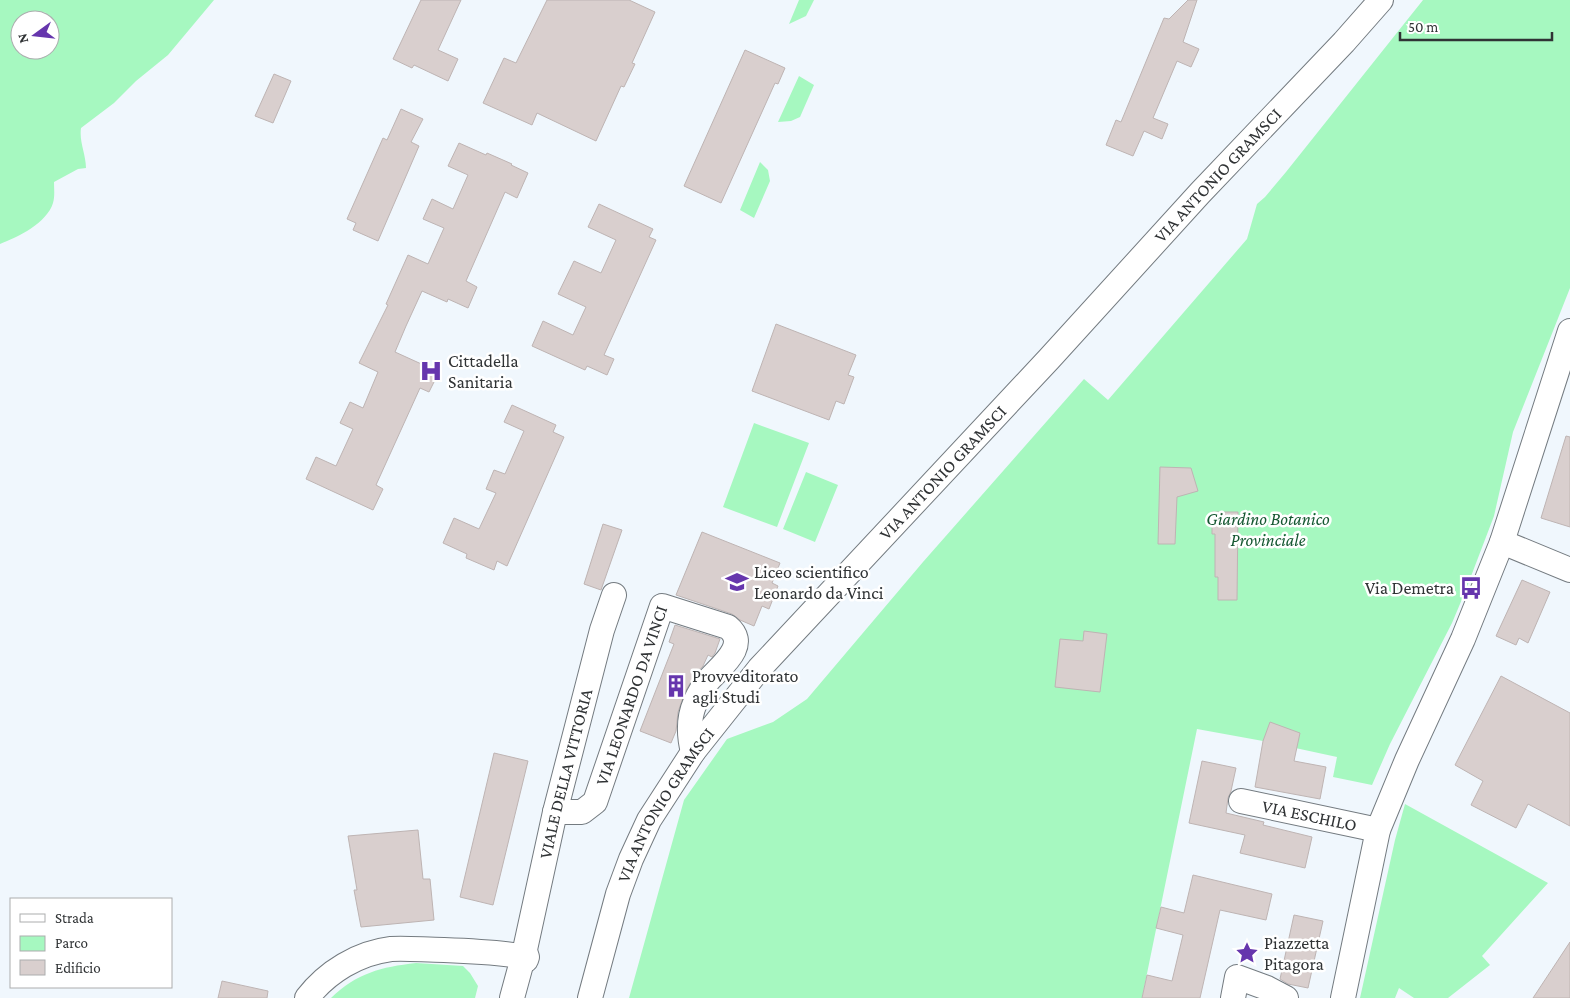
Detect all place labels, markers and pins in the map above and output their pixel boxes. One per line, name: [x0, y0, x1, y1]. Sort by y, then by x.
place label: Cittadella Sanitaria: [448, 351, 519, 392]
hospital icon: Cittadella Sanitaria: [418, 358, 444, 384]
place label: Liceo scientifico Leonardo da Vinci: [754, 562, 884, 603]
school or university icon: Liceo scientifico Leonardo da Vinci: [724, 569, 750, 595]
bus stop icon: Via Demetra: [1458, 575, 1484, 601]
place label: Via Demetra: [1365, 578, 1454, 598]
place label: Provveditorato agli Studi: [692, 666, 799, 707]
building icon: Provveditorato agli Studi: [663, 673, 689, 699]
place label: Piazzetta Pitagora: [1264, 933, 1329, 974]
place icon: Piazzetta Pitagora: [1234, 940, 1260, 966]

